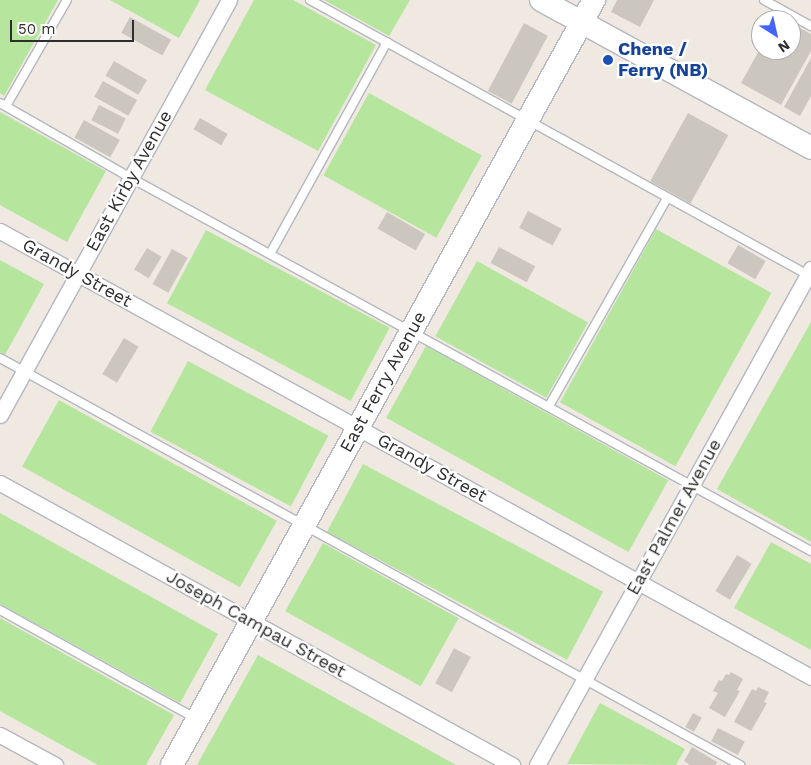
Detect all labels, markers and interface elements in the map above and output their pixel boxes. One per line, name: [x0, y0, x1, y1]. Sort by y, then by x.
scale bar: [12, 10, 136, 42]
north arrow: [751, 10, 801, 60]
text: 50 m: [18, 20, 55, 38]
text: N: [775, 37, 793, 56]
place label: Chene / Ferry (NB): [618, 39, 709, 82]
marker: Chene / Ferry (NB): [602, 54, 614, 66]
street label: East Kirby Avenue: [81, 106, 177, 256]
street label: Grandy Street: [18, 234, 136, 312]
street label: East Ferry Avenue: [335, 307, 431, 457]
street label: Grandy Street: [373, 429, 491, 507]
street label: East Palmer Avenue: [622, 435, 726, 599]
street label: Joseph Campau Street: [162, 566, 350, 682]

